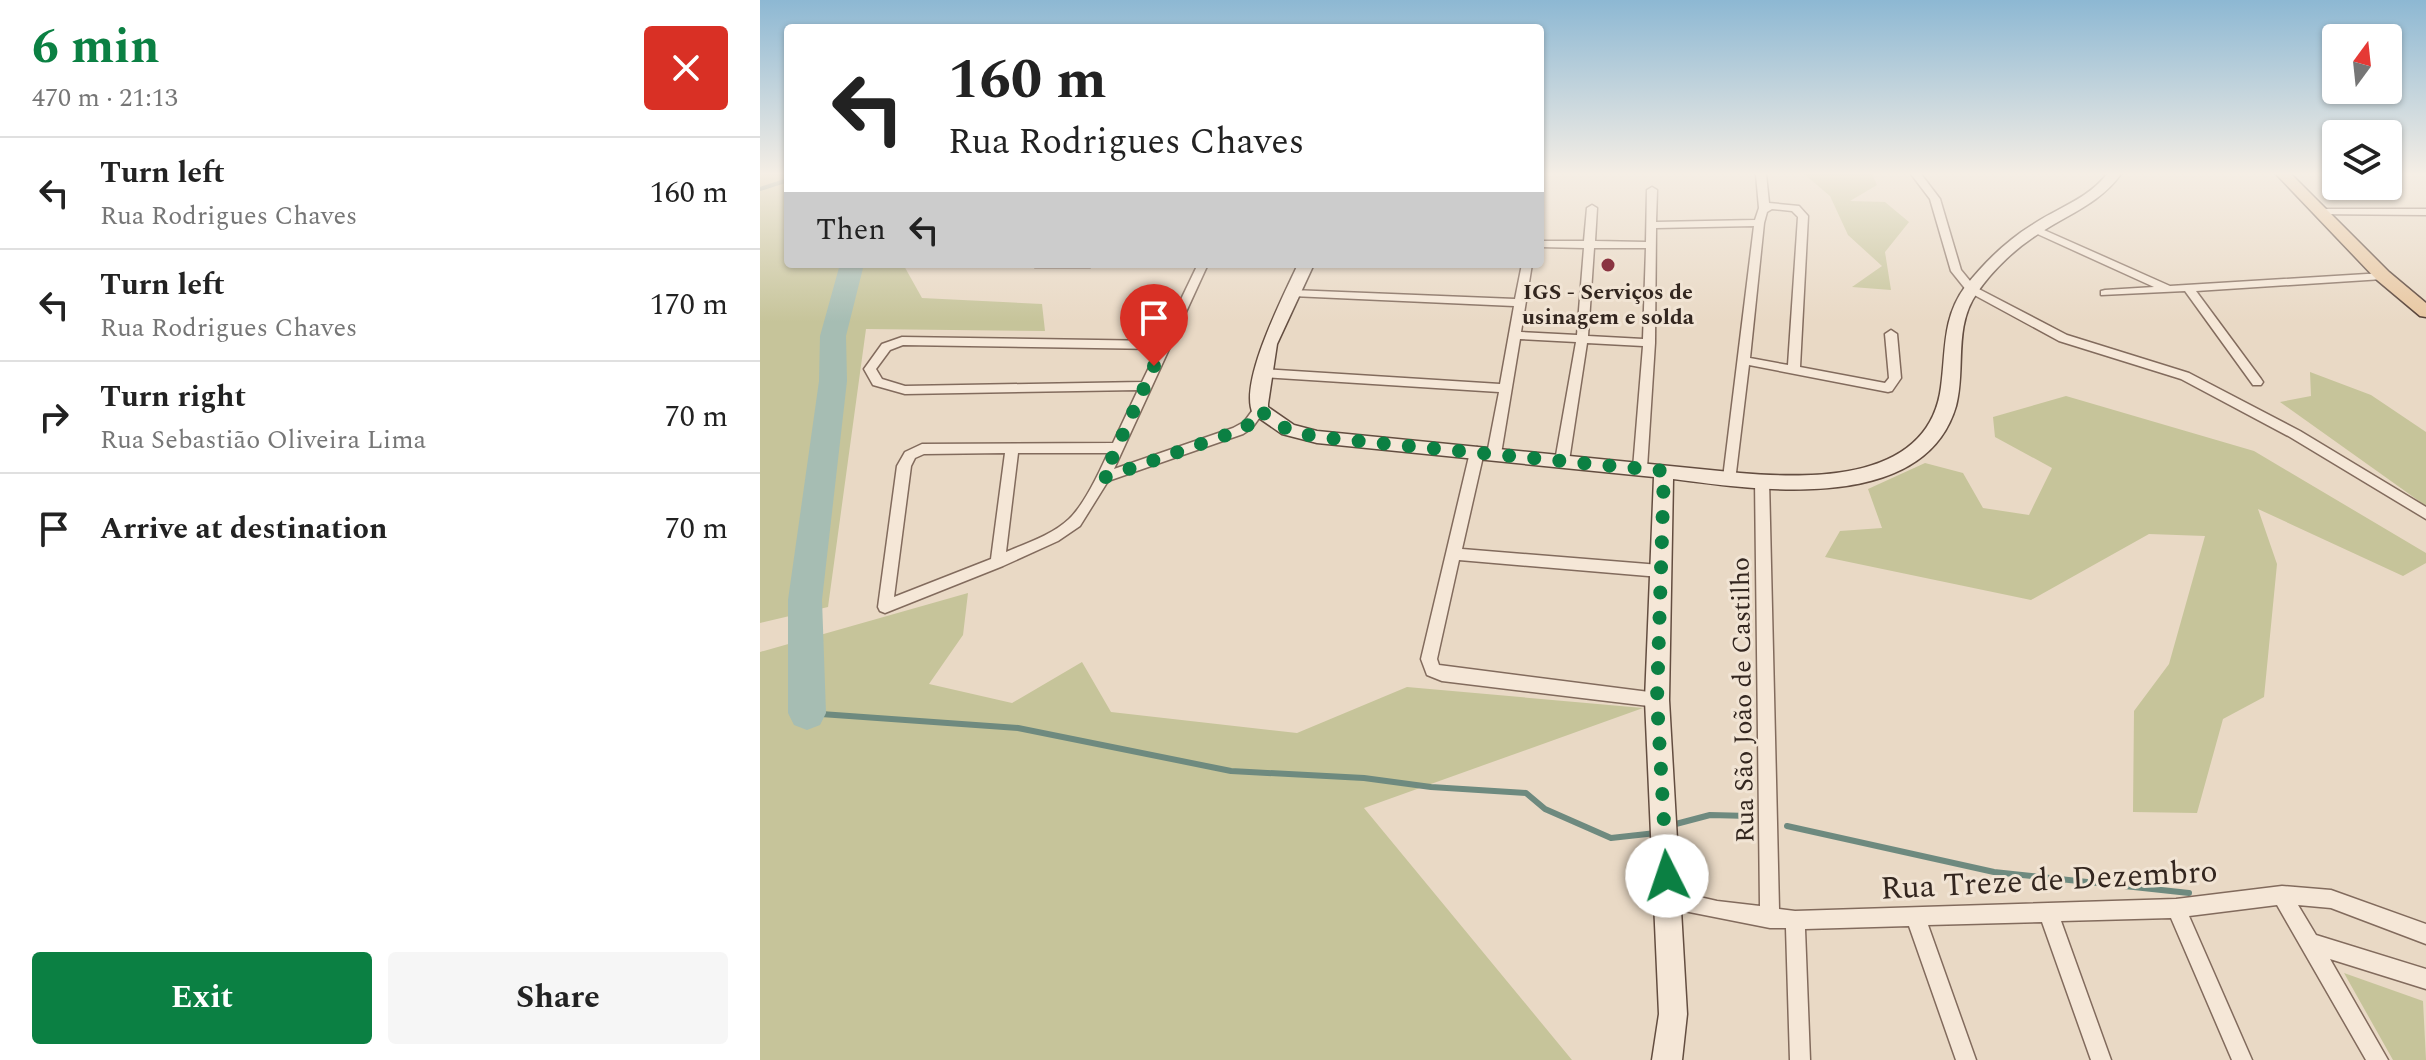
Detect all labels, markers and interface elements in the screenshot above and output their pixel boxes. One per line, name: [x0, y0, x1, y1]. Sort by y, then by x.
text: 6 min: [32, 11, 160, 84]
north arrow: [2322, 24, 2402, 104]
map controls: [2322, 24, 2402, 200]
button: close: [644, 26, 728, 110]
text: 160 m: [948, 38, 1107, 123]
icon: left: [816, 56, 920, 160]
text: 470 m · 21:13: [32, 78, 178, 118]
text: Rua Rodrigues Chaves: [948, 115, 1304, 170]
button: layers: [2322, 120, 2402, 200]
text: Turn left: [100, 150, 225, 196]
text: 160 m: [650, 170, 728, 216]
icon: left: [32, 171, 76, 215]
text: Rua Rodrigues Chaves: [100, 196, 357, 236]
text: Then: [816, 207, 886, 253]
icon: left: [902, 208, 946, 252]
marker: IGS - Serviços de usinagem e solda: [1599, 256, 1617, 274]
text: Turn left: [100, 262, 225, 308]
place label: IGS - Serviços de usinagem e solda: [1522, 276, 1695, 334]
text: 170 m: [650, 282, 728, 328]
icon: left: [32, 283, 76, 327]
pin: [1120, 284, 1188, 366]
icon: arrive: [1132, 296, 1176, 340]
text: Rua Rodrigues Chaves: [100, 308, 357, 348]
text: Turn right: [100, 374, 246, 420]
text: 70 m: [665, 394, 728, 440]
icon: right: [32, 395, 76, 439]
text: Rua Sebastião Oliveira Lima: [100, 420, 426, 460]
text: Arrive at destination: [100, 506, 387, 552]
text: 70 m: [665, 506, 728, 552]
icon: arrive: [32, 507, 76, 551]
street label: Rua São João de Castilho: [1721, 557, 1765, 843]
position arrow: [1625, 834, 1709, 918]
street label: Rua Treze de Dezembro: [1879, 847, 2219, 914]
button: Exit: [32, 952, 372, 1044]
button: Share: [388, 952, 728, 1044]

